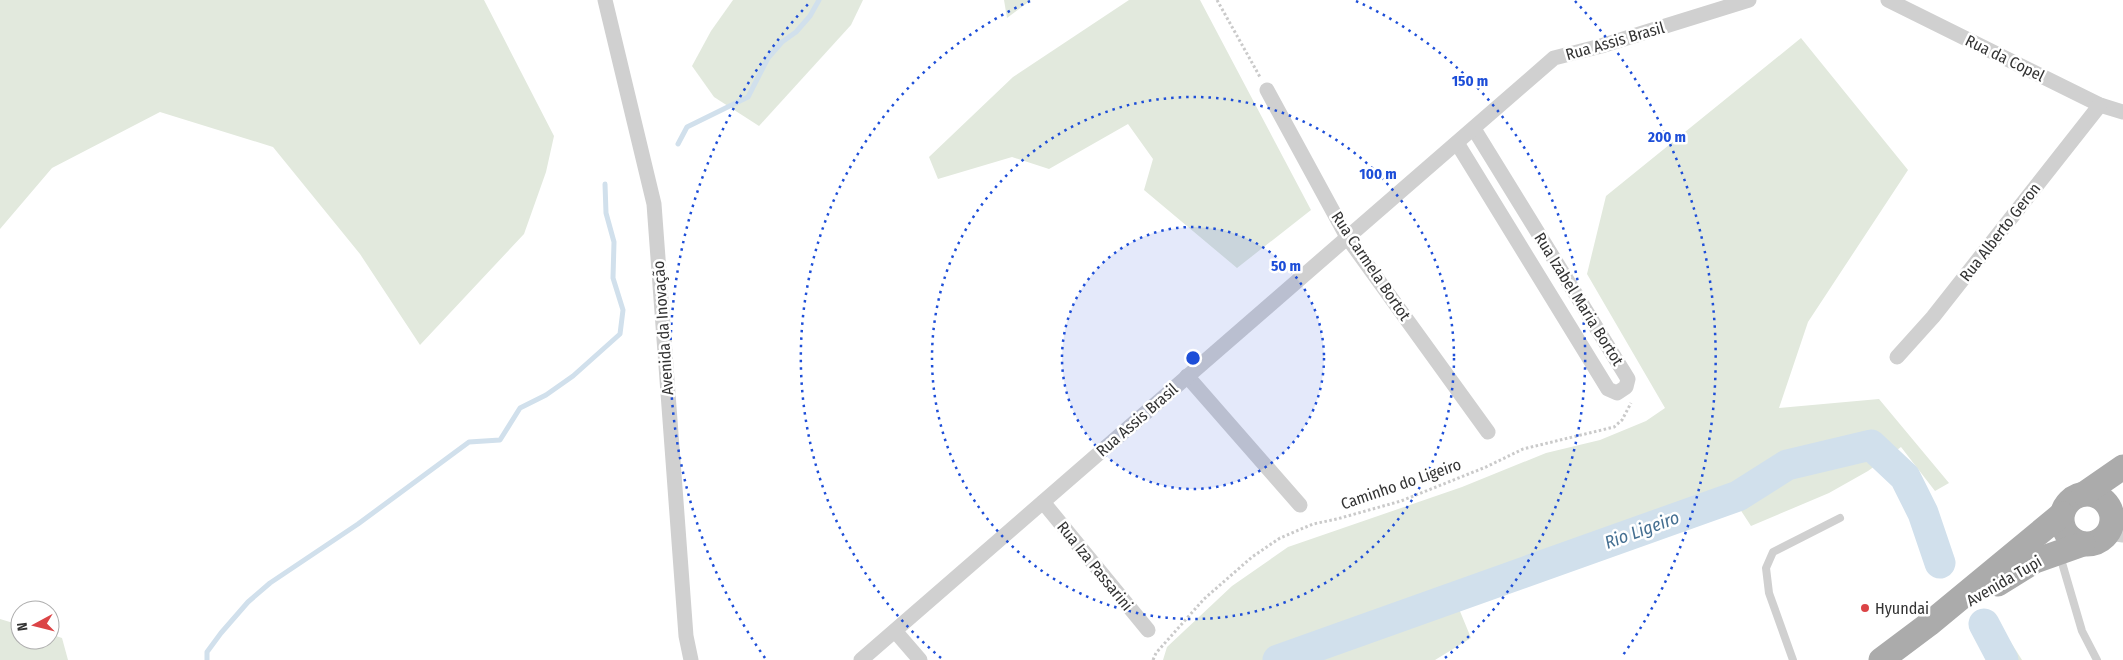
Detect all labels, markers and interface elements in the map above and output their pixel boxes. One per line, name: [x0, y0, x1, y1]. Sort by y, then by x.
street label: Rua Assis Brasil: [1563, 18, 1667, 64]
street label: Rua da Copel: [1962, 31, 2048, 85]
text: 150 m: [1452, 72, 1488, 90]
text: 200 m: [1647, 128, 1686, 146]
text: 100 m: [1359, 165, 1397, 183]
street label: Rua Alberto Geron: [1956, 179, 2044, 285]
street label: Rua Carmela Bortot: [1327, 208, 1415, 325]
street label: Rua Izabel Maria Bortot: [1530, 229, 1628, 370]
text: 50 m: [1271, 257, 1301, 275]
street label: Avenida da Inovação: [649, 260, 677, 396]
centre of rings: [1184, 349, 1202, 367]
street label: Rua Assis Brasil: [1092, 379, 1182, 461]
street label: Caminho do Ligeiro: [1338, 455, 1464, 513]
water label: Rio Ligeiro: [1602, 506, 1682, 554]
street label: Rua Iza Passarini: [1053, 518, 1137, 614]
street label: Avenida Tupi: [1963, 552, 2045, 610]
place label: Hyundai: [1875, 599, 1929, 618]
north arrow: [10, 600, 60, 650]
marker: Hyundai: [1859, 602, 1871, 614]
text: N: [14, 621, 32, 632]

